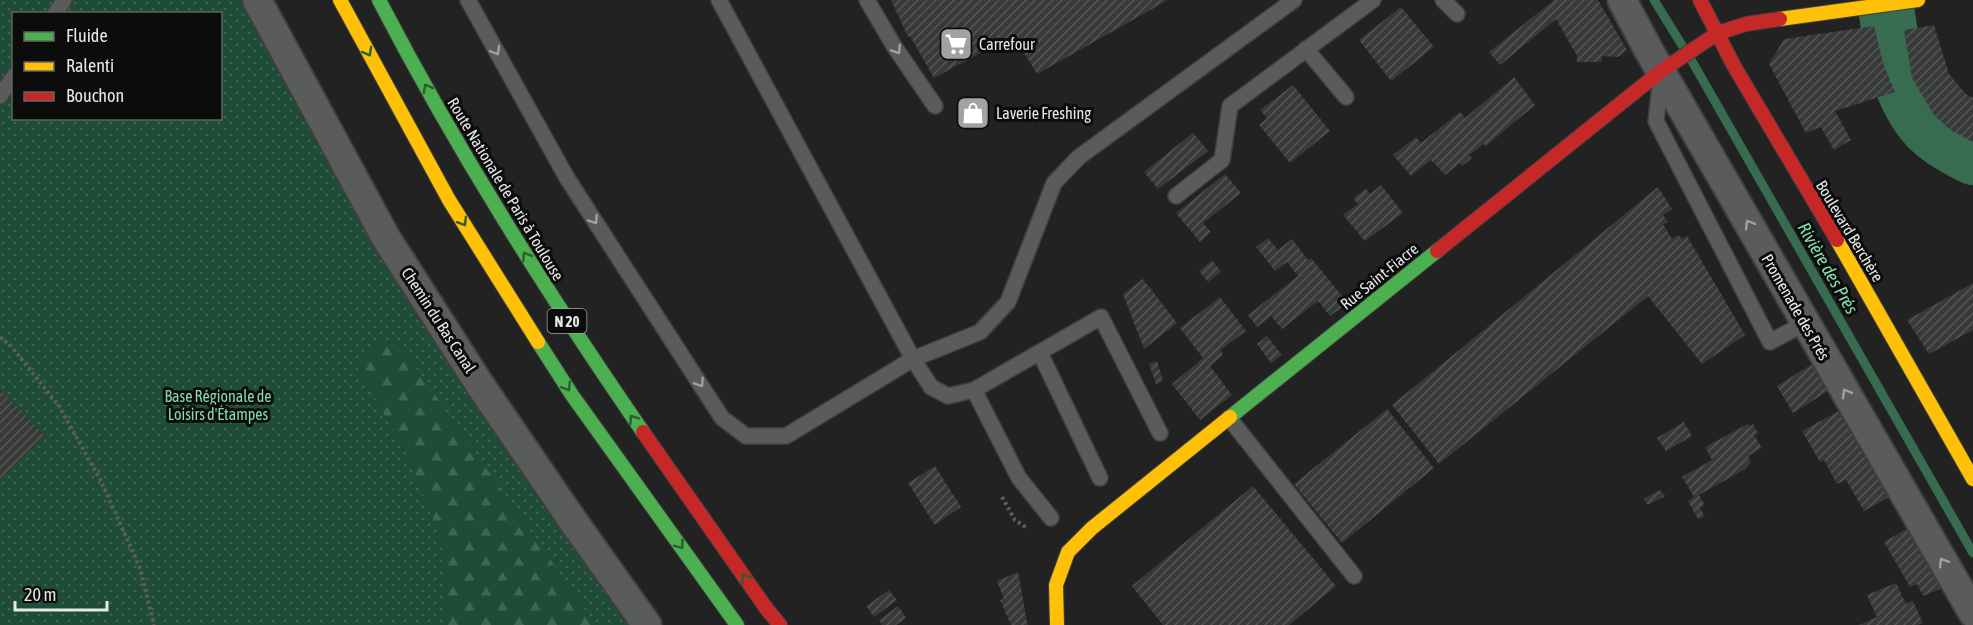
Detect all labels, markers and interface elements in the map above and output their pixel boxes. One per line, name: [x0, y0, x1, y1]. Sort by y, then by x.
legend: [12, 12, 222, 120]
text: Fluide: [66, 25, 108, 46]
supermarket icon: Carrefour: [938, 26, 974, 62]
place label: Carrefour: [979, 35, 1035, 53]
one-way arrow: [889, 44, 900, 55]
one-way arrow: [489, 45, 500, 55]
one-way arrow: [360, 46, 372, 56]
text: Ralenti: [66, 55, 114, 76]
one-way arrow: [423, 84, 434, 94]
text: Bouchon: [66, 85, 124, 106]
street label: Route Nationale de Paris à Toulouse: [444, 94, 568, 284]
shop icon: Laverie Freshing: [955, 95, 991, 131]
place label: Laverie Freshing: [996, 104, 1091, 123]
street label: Boulevard Berchère: [1813, 177, 1887, 285]
one-way arrow: [586, 214, 598, 224]
one-way arrow: [456, 216, 468, 226]
water label: Rivière des Prés: [1793, 219, 1863, 317]
one-way arrow: [1744, 220, 1756, 230]
street label: Rue Saint-Fiacre: [1336, 239, 1422, 313]
one-way arrow: [522, 251, 533, 262]
street label: Promenade des Prés: [1758, 251, 1834, 363]
street label: Chemin du Bas Canal: [398, 264, 480, 377]
road number: N 20: [548, 309, 586, 333]
one-way arrow: [692, 377, 703, 388]
one-way arrow: [560, 380, 571, 391]
park label: Base Régionale de Loisirs d'Étampes: [164, 387, 272, 424]
one-way arrow: [1841, 389, 1853, 400]
one-way arrow: [629, 414, 640, 425]
one-way arrow: [673, 539, 684, 550]
one-way arrow: [1939, 558, 1951, 568]
scale bar: [15, 574, 106, 612]
one-way arrow: [741, 574, 752, 585]
text: 20 m: [24, 584, 56, 605]

